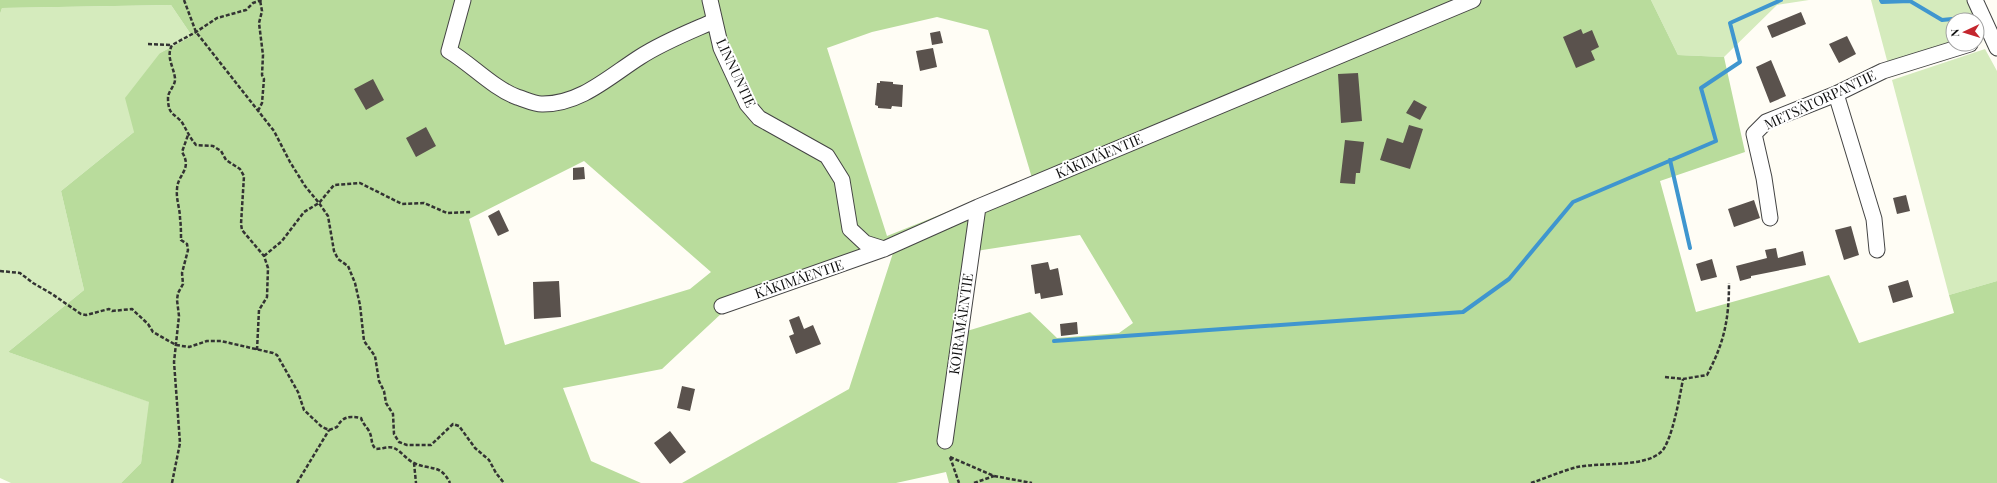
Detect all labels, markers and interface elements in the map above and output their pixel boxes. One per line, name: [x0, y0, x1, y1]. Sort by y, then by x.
north arrow: [1945, 12, 1985, 52]
text: N: [1947, 28, 1962, 37]
street label: LINNUNTIE: [712, 35, 761, 110]
street label: METSÄTORPANTIE: [1761, 65, 1879, 134]
street label: KÄKIMÄENTIE: [1052, 129, 1145, 182]
street label: KÄKIMÄENTIE: [752, 254, 846, 303]
street label: KOIRAMÄENTIE: [944, 272, 977, 376]

